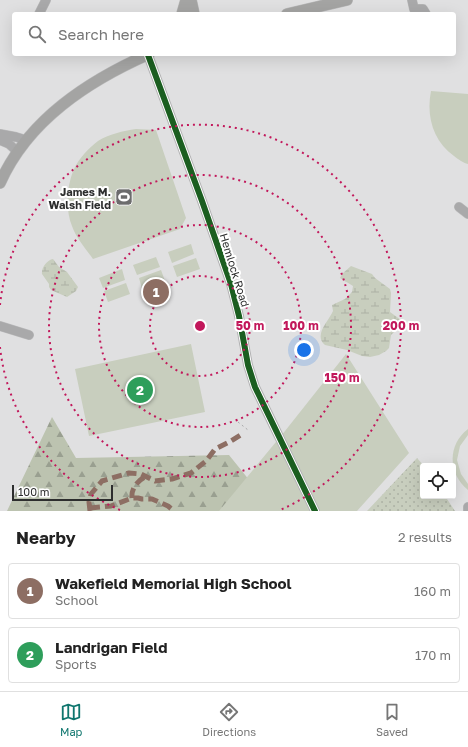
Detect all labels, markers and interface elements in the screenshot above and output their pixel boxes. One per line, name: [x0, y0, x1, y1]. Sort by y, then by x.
search box: [12, 12, 456, 56]
icon: search: [26, 23, 48, 45]
text: Search here: [58, 25, 144, 43]
place label: James M. Walsh Field: [48, 185, 111, 211]
sports icon: James M. Walsh Field: [114, 187, 134, 207]
street label: Hemlock Road: [218, 232, 252, 308]
pin: 1: [143, 277, 169, 307]
text: 50 m: [236, 318, 264, 333]
text: 100 m: [283, 318, 319, 333]
text: 200 m: [383, 318, 419, 333]
centre of rings: [193, 319, 207, 333]
your location: [294, 340, 314, 360]
text: 150 m: [325, 370, 359, 385]
pin: 2: [127, 375, 153, 405]
map controls: [420, 463, 456, 499]
button: locate: [420, 463, 456, 499]
scale bar: [12, 483, 113, 502]
text: 100 m: [18, 485, 49, 498]
text: Nearby: [16, 527, 76, 548]
text: 2 results: [398, 529, 452, 545]
text: Wakefield Memorial High School: [55, 574, 292, 592]
text: 1: [27, 583, 33, 599]
text: 160 m: [414, 583, 451, 599]
text: School: [55, 592, 98, 608]
text: Landrigan Field: [55, 638, 167, 656]
text: 2: [26, 647, 34, 663]
text: 170 m: [415, 647, 451, 663]
text: Sports: [55, 656, 97, 672]
tab: Map: [60, 701, 82, 738]
tab: Directions: [202, 701, 256, 738]
tab: Saved: [376, 701, 408, 738]

